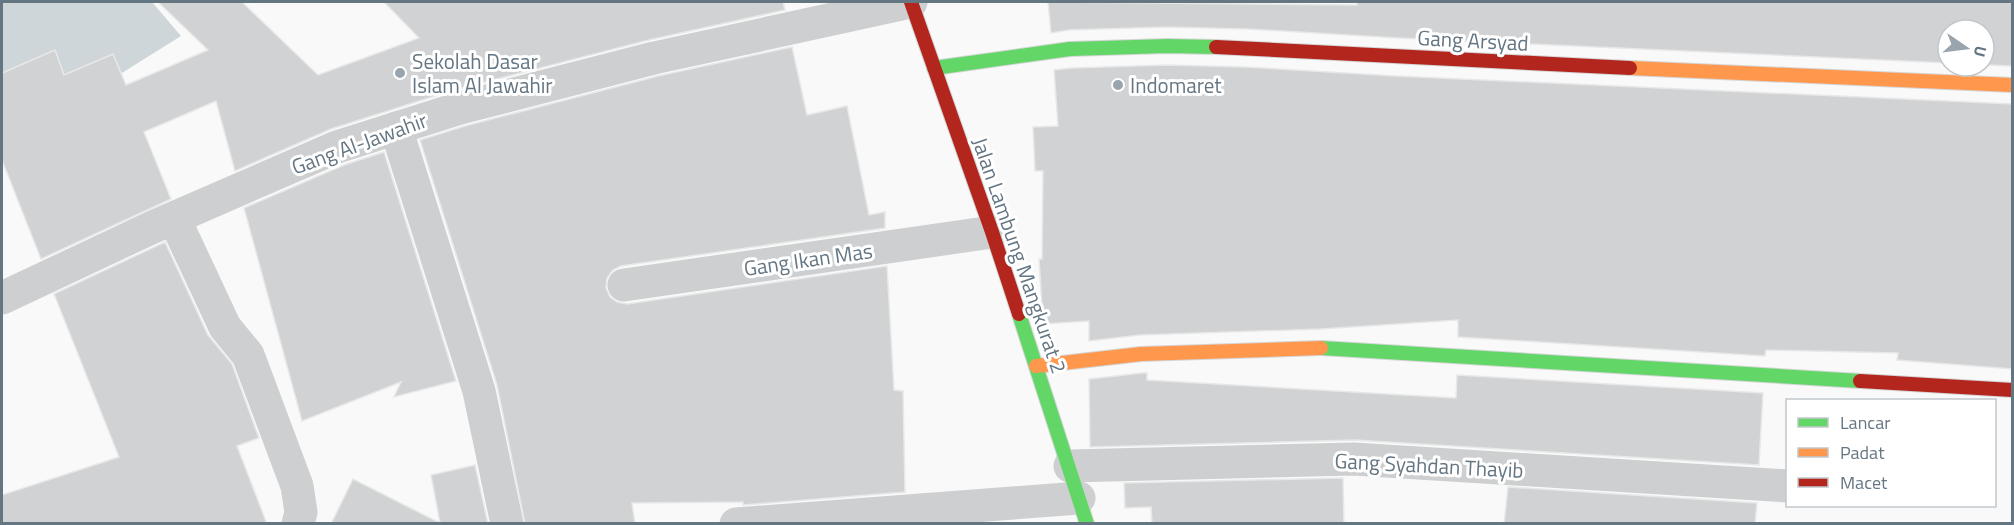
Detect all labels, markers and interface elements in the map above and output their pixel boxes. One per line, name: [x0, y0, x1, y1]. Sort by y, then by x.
north arrow: [1936, 18, 1996, 78]
street label: Gang Arsyad: [1417, 21, 1529, 59]
text: U: [1968, 44, 1993, 60]
place label: Sekolah Dasar Islam Al Jawahir: [412, 45, 553, 101]
marker: Sekolah Dasar Islam Al Jawahir: [393, 66, 407, 80]
place label: Indomaret: [1130, 69, 1222, 101]
marker: Indomaret: [1111, 78, 1125, 92]
street label: Gang Al-Jawahir: [287, 104, 431, 182]
street label: Jalan Lambung Mangkurat 2: [965, 133, 1075, 377]
street label: Gang Ikan Mas: [742, 234, 874, 284]
legend: [1786, 399, 1996, 507]
text: Lancar: [1840, 409, 1890, 436]
text: Padat: [1840, 439, 1885, 466]
street label: Gang Syahdan Thayib: [1334, 444, 1524, 486]
text: Macet: [1840, 469, 1888, 496]

